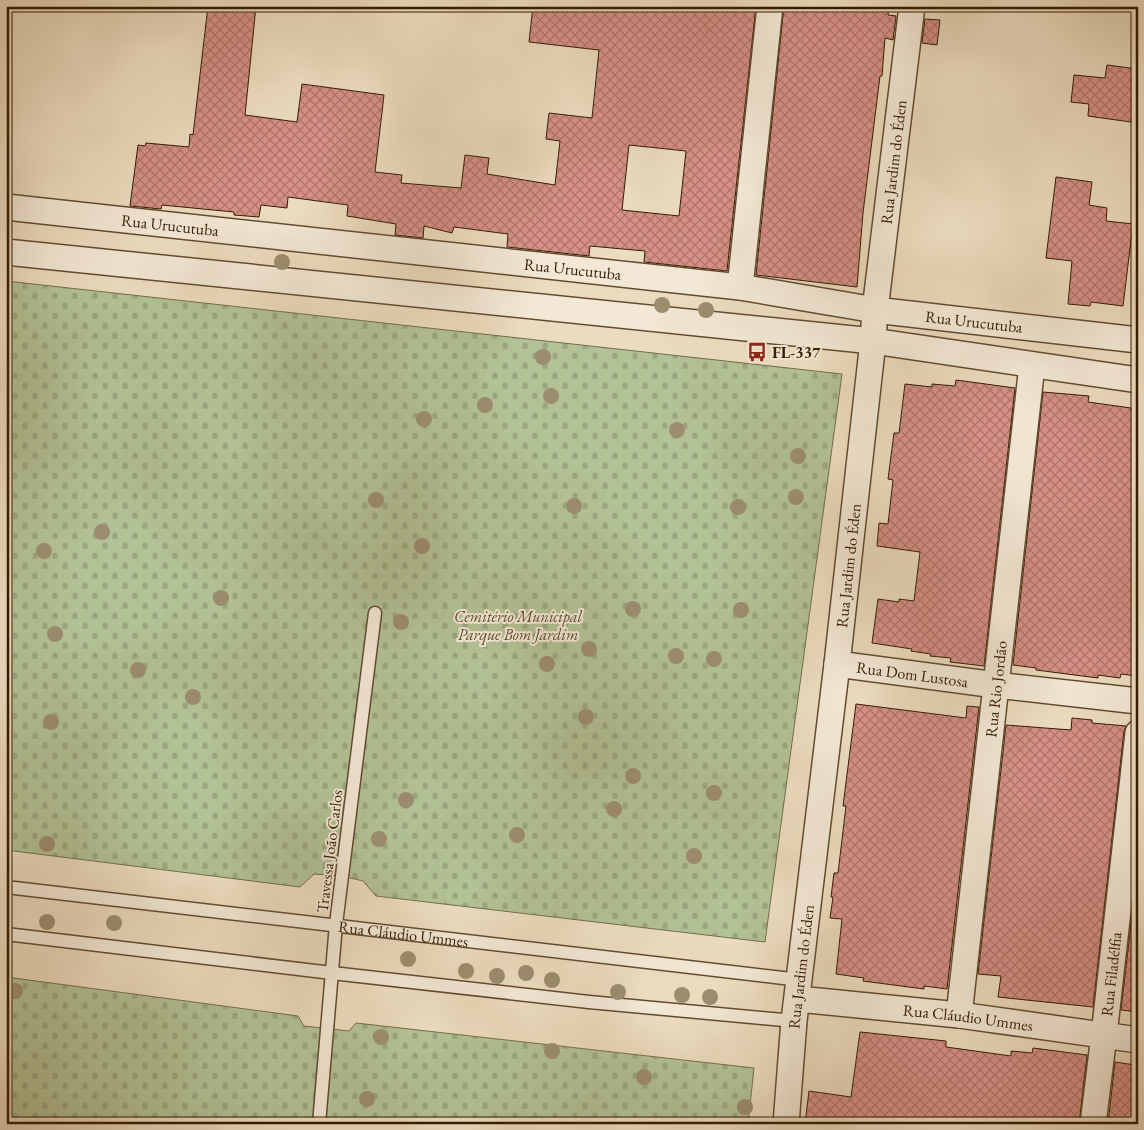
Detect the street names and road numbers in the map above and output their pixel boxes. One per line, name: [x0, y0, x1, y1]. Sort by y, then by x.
street label: Rua Jardim do Éden: [876, 98, 912, 225]
street label: Rua Urucutuba: [120, 210, 220, 241]
street label: Rua Urucutuba: [523, 254, 623, 285]
street label: Rua Urucutuba: [924, 306, 1024, 338]
street label: Rua Jardim do Éden: [831, 502, 866, 629]
street label: Rua Rio Jordão: [980, 640, 1012, 739]
street label: Rua Dom Lustosa: [855, 657, 970, 692]
street label: Travessa João Carlos: [312, 788, 347, 914]
street label: Rua Jardim do Éden: [783, 903, 819, 1030]
street label: Rua Cláudio Ummes: [337, 916, 469, 952]
street label: Rua Filadélfia: [1096, 930, 1127, 1017]
street label: Rua Cláudio Ummes: [902, 999, 1034, 1036]

